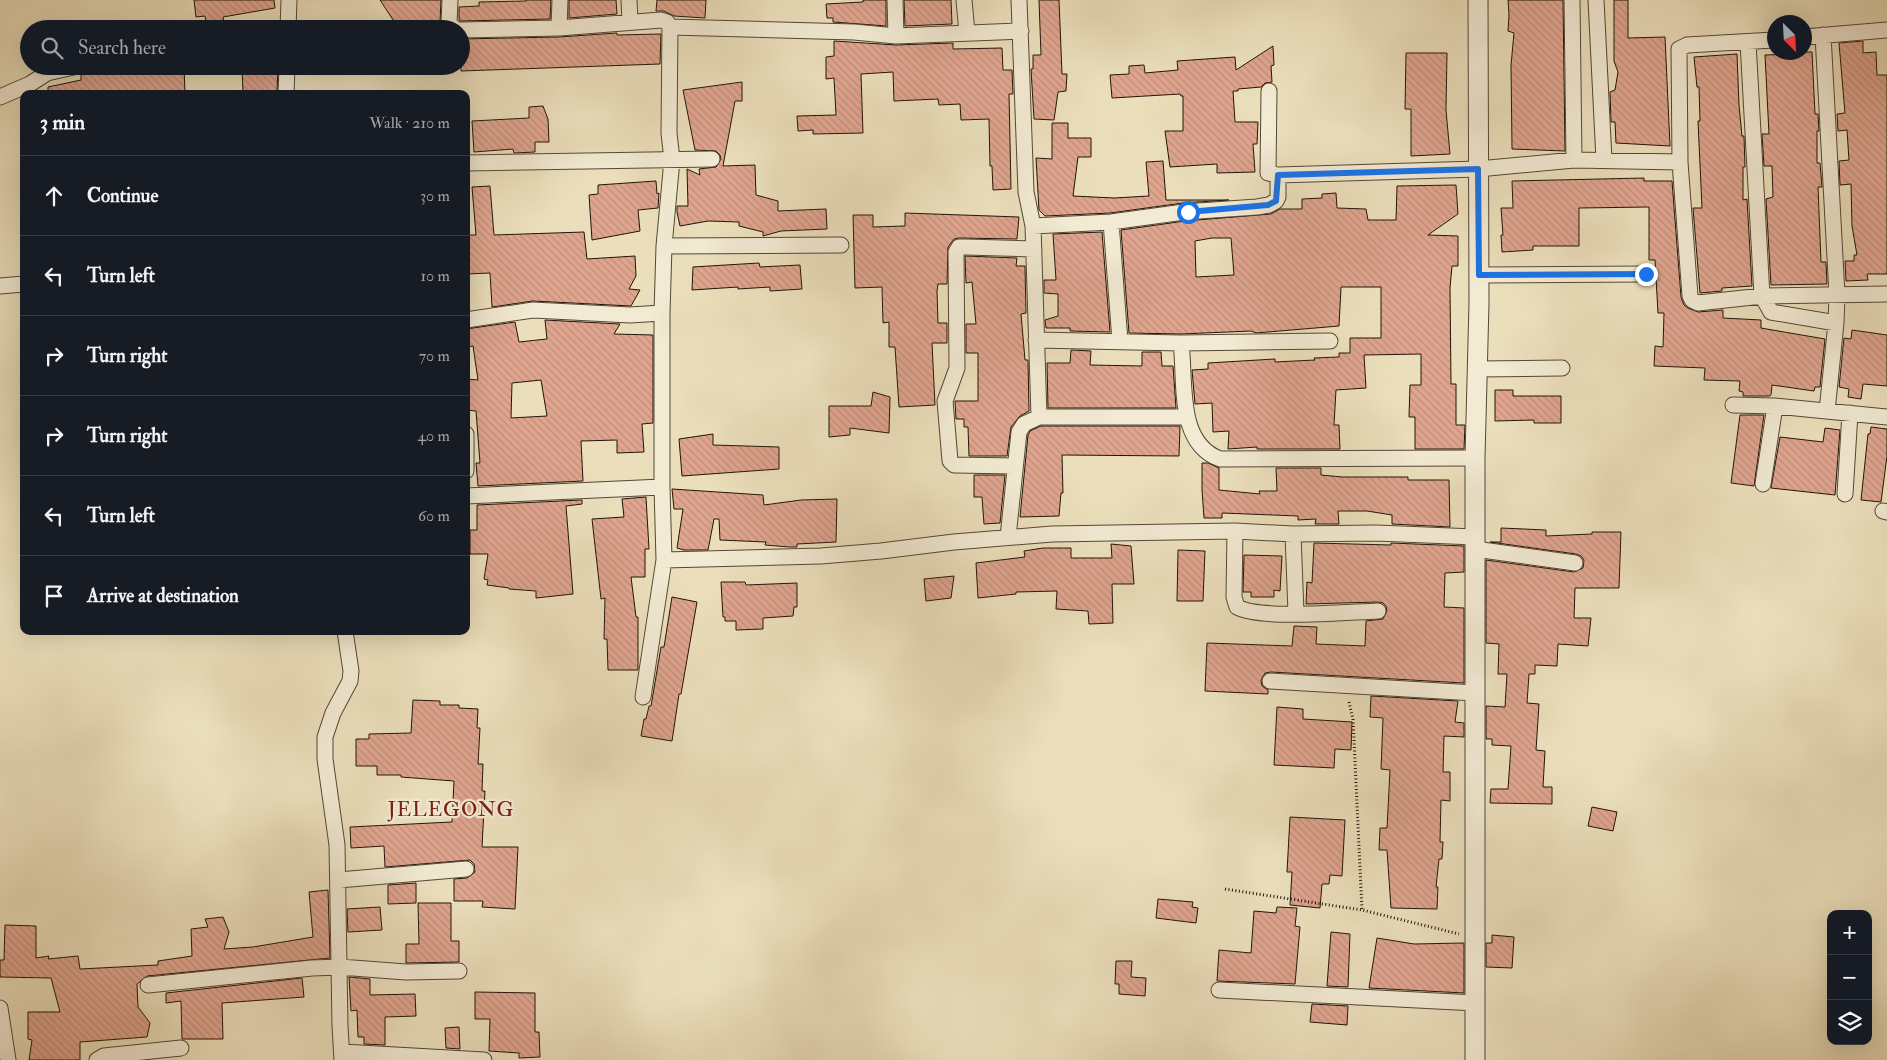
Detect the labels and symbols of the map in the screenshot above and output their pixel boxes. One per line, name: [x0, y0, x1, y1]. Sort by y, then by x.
north arrow: [1767, 15, 1812, 60]
route start: [1177, 201, 1200, 224]
route end: [1635, 263, 1658, 286]
district label: JELEGONG: [387, 797, 514, 822]

